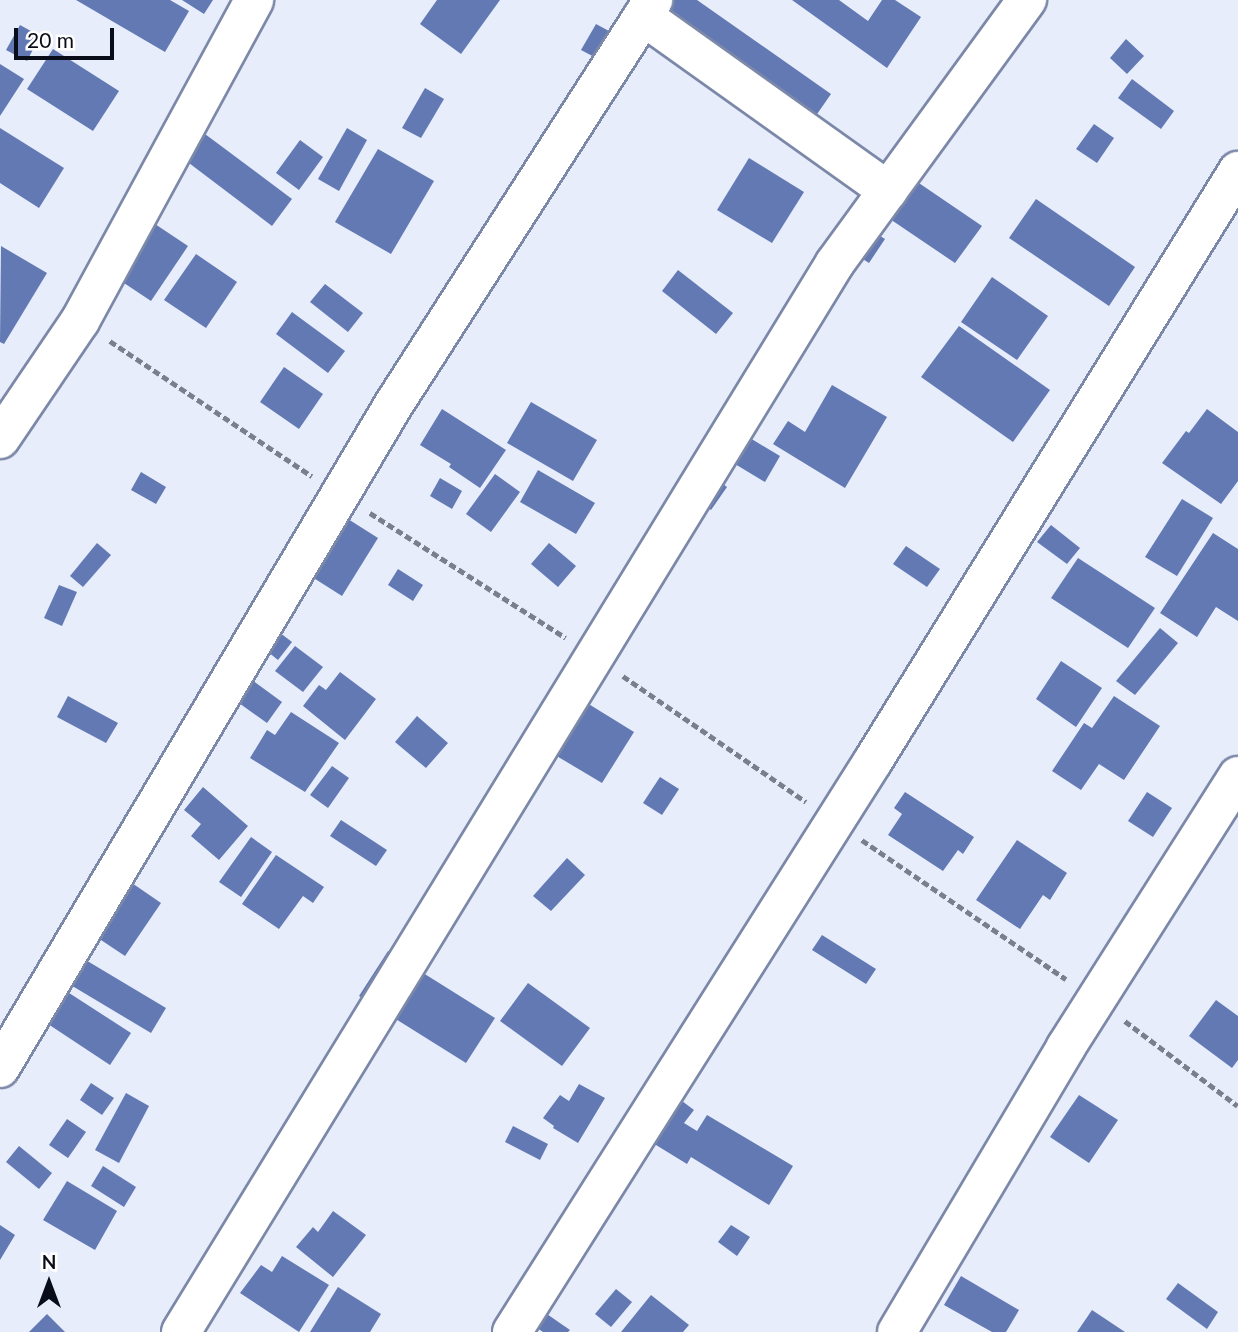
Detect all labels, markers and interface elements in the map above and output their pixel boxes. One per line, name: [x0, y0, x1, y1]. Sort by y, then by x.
scale bar: [18, 14, 117, 58]
text: 20 m: [27, 27, 74, 52]
north arrow: [14, 1248, 84, 1318]
text: N: [42, 1250, 56, 1273]

